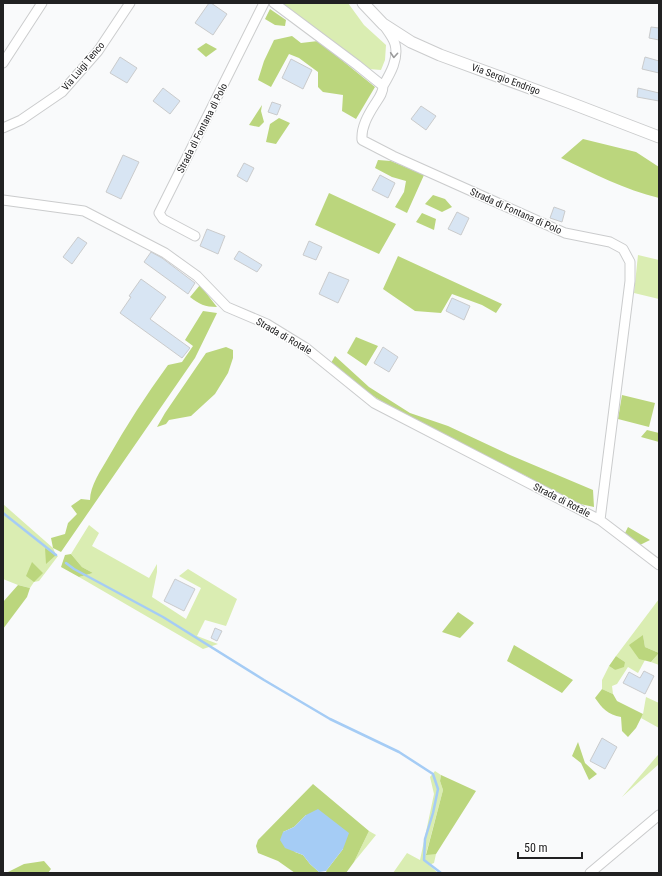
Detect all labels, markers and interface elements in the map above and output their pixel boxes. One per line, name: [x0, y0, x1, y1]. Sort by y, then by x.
street label: Via Luigi Tenco: [60, 40, 106, 92]
one-way arrow: [390, 52, 399, 58]
street label: Via Sergio Endrigo: [470, 61, 542, 97]
street label: Strada di Fontana di Polo: [175, 81, 229, 175]
street label: Strada di Fontana di Polo: [469, 186, 563, 236]
street label: Strada di Rotale: [254, 316, 314, 357]
street label: Strada di Rotale: [532, 481, 593, 519]
scale bar: [518, 834, 582, 860]
text: 50 m: [524, 841, 548, 855]

